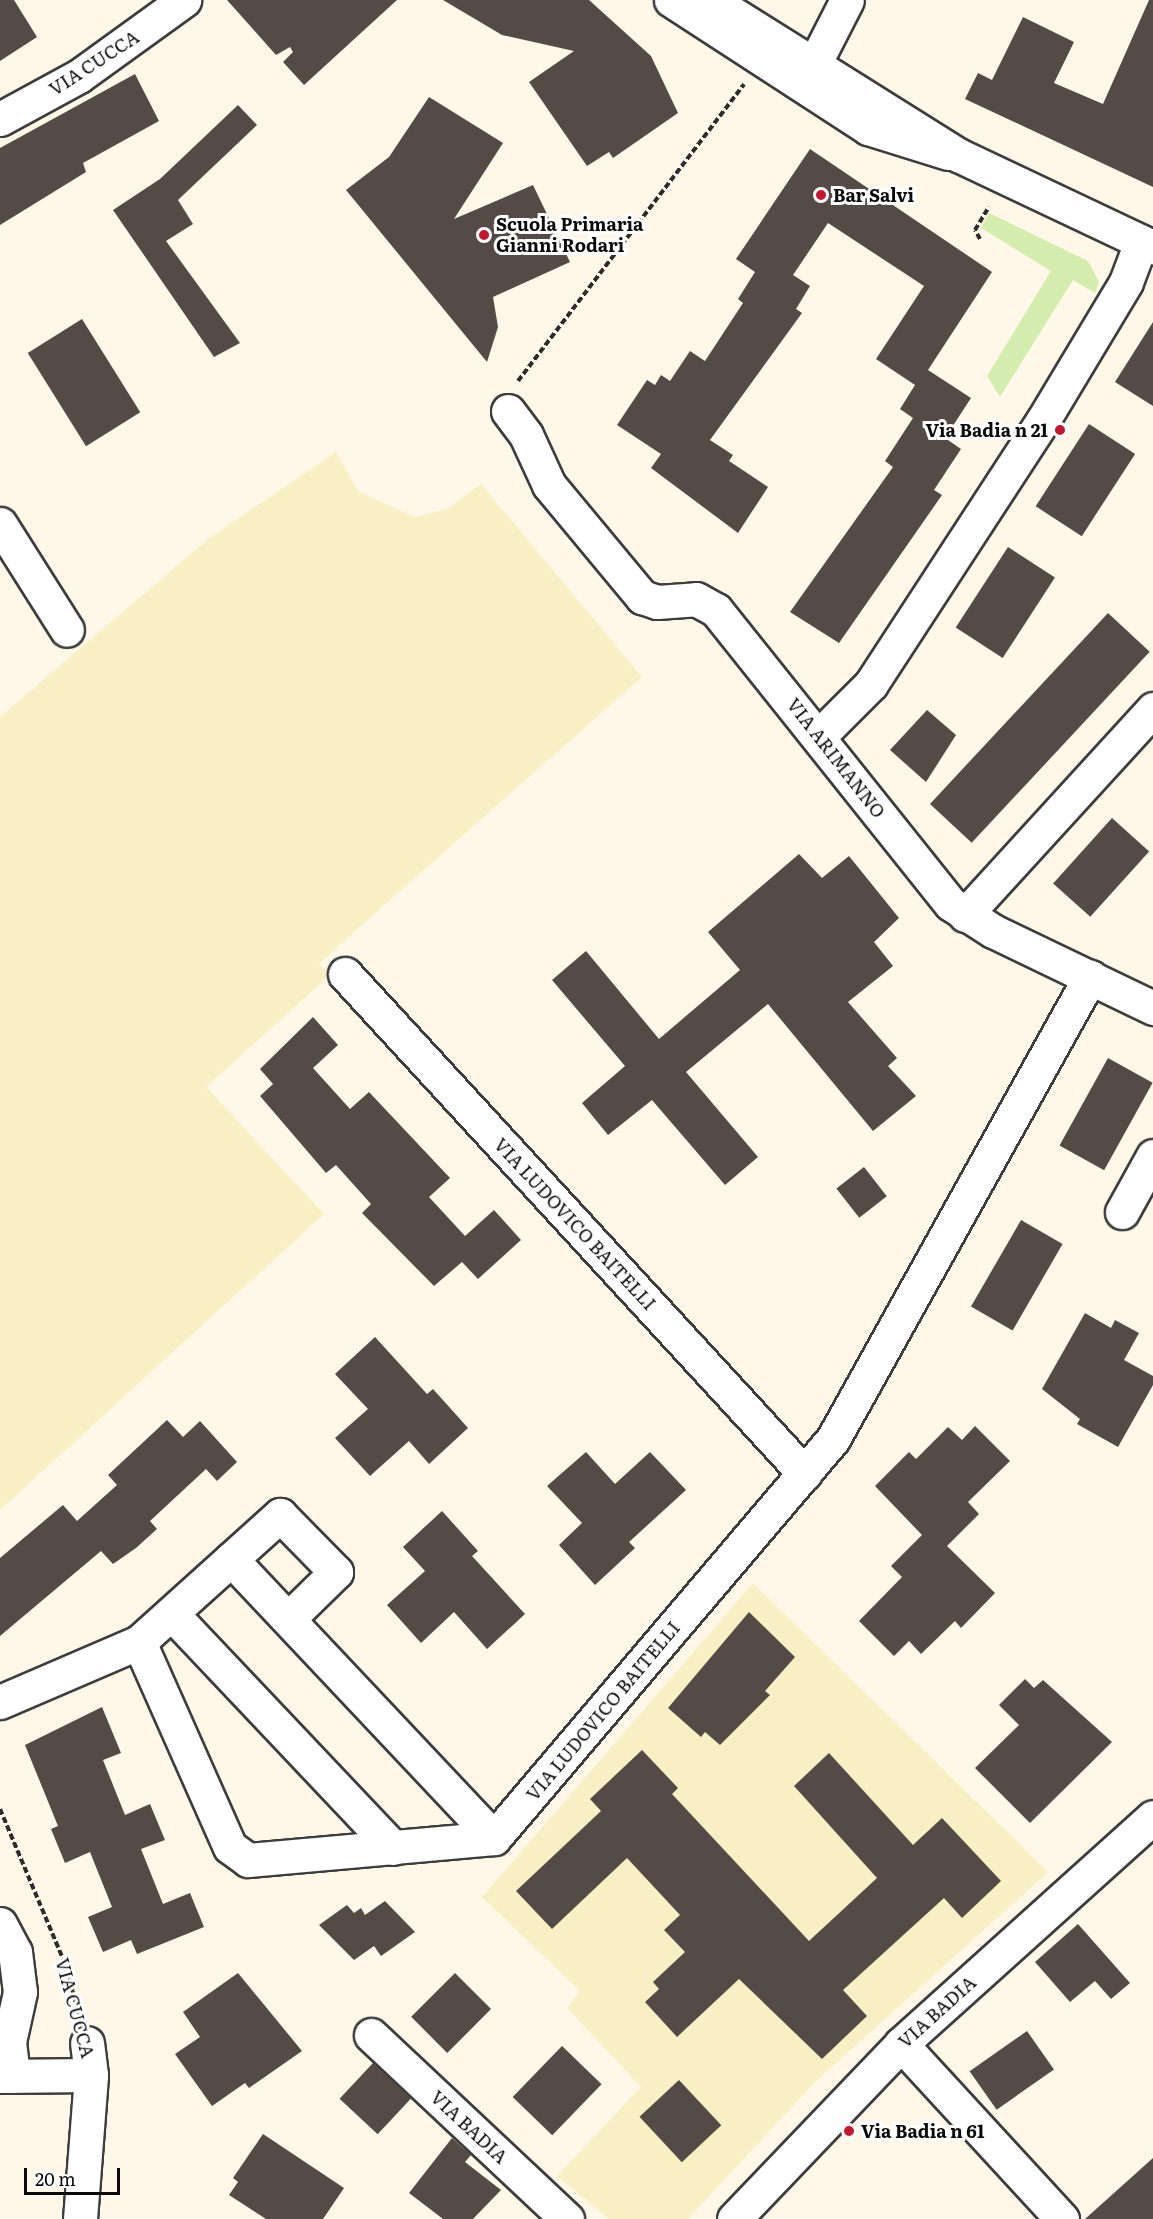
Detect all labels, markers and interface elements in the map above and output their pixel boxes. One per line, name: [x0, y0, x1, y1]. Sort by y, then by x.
street label: VIA CUCCA: [45, 26, 143, 100]
place label: Bar Salvi: [833, 184, 914, 206]
marker: Bar Salvi: [814, 188, 828, 202]
place label: Scuola Primaria Gianni Rodari: [496, 214, 643, 256]
marker: Scuola Primaria Gianni Rodari: [477, 228, 491, 242]
place label: Via Badia n 21: [926, 419, 1048, 441]
marker: Via Badia n 21: [1053, 423, 1067, 437]
street label: VIA ARIMANNO: [783, 694, 889, 822]
street label: VIA LUDOVICO BAITELLI: [490, 1134, 660, 1314]
street label: VIA LUDOVICO BAITELLI: [522, 1617, 684, 1805]
street label: VIA CUCCA: [51, 1956, 99, 2060]
street label: VIA BADIA: [894, 1972, 980, 2052]
street label: VIA BADIA: [426, 2086, 512, 2168]
place label: Via Badia n 61: [861, 2120, 984, 2142]
marker: Via Badia n 61: [842, 2124, 856, 2138]
scale bar: [27, 2156, 123, 2194]
text: 20 m: [35, 2165, 76, 2192]

